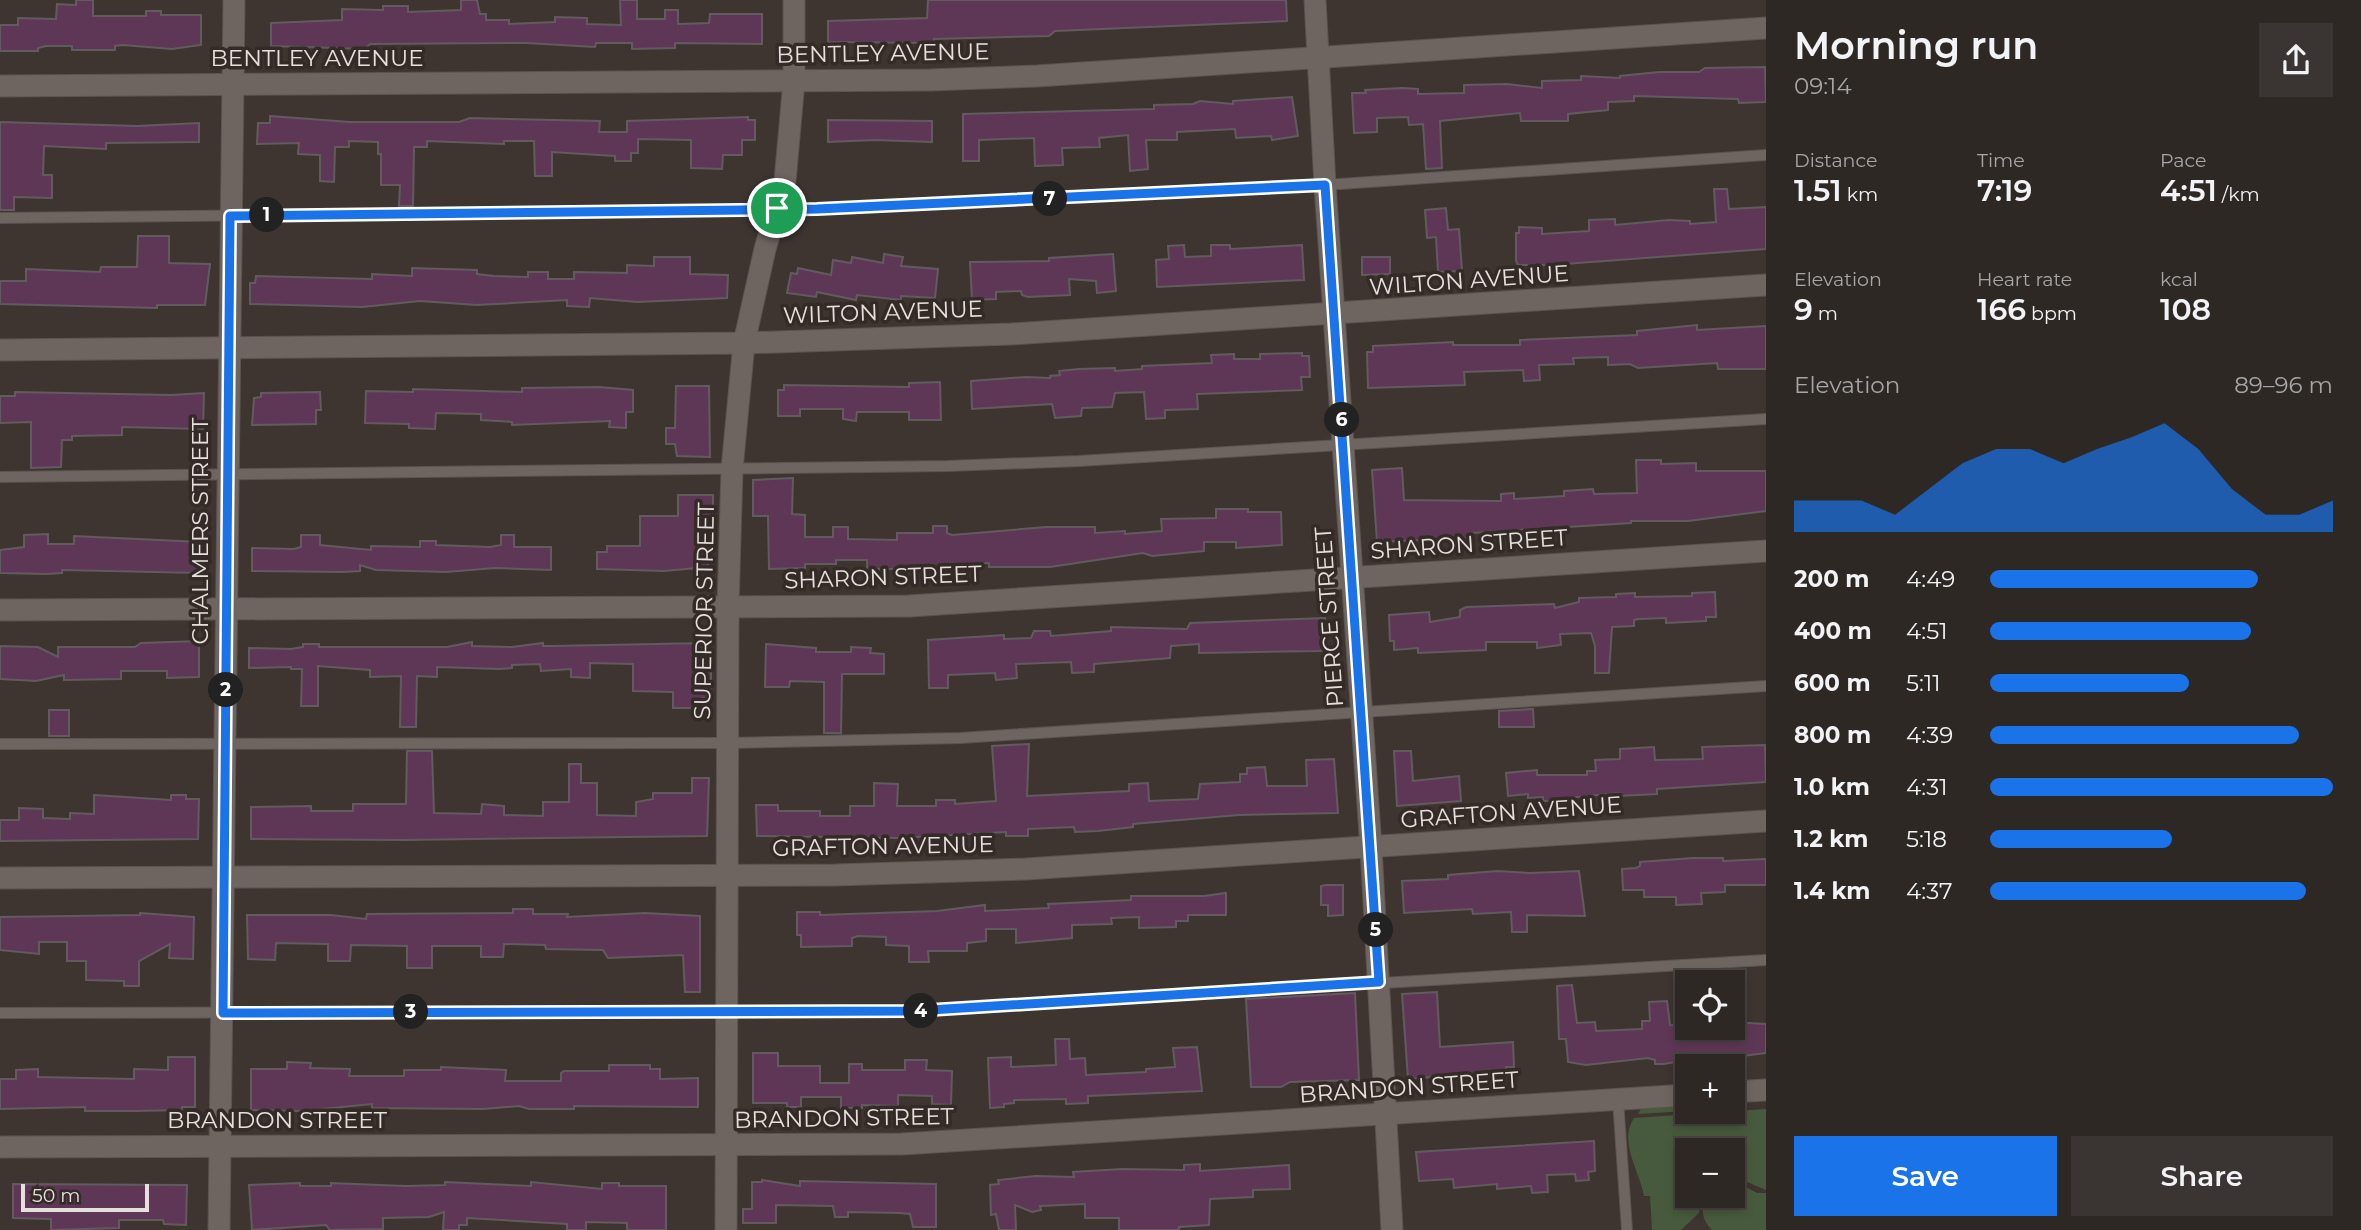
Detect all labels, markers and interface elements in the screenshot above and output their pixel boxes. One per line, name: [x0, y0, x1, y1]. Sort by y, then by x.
text: Morning run: [1794, 22, 2038, 69]
button: share: [2259, 23, 2333, 97]
street label: BENTLEY AVENUE: [776, 37, 990, 69]
street label: BENTLEY AVENUE: [210, 44, 424, 72]
text: 09:14: [1794, 72, 1852, 100]
text: Distance: [1794, 149, 1877, 172]
text: Time: [1977, 149, 2025, 172]
text: Pace: [2160, 149, 2207, 172]
text: 1.51: [1794, 172, 1842, 209]
text: 7:19: [1977, 172, 2032, 209]
text: 4:51: [2160, 172, 2217, 209]
pin: [747, 178, 807, 238]
pin: 7: [1032, 182, 1068, 216]
text: km: [1842, 183, 1878, 206]
text: /km: [2217, 183, 2260, 206]
text: 7: [1044, 187, 1055, 210]
icon: arrive: [758, 189, 796, 227]
pin: 1: [250, 198, 284, 232]
text: 1: [263, 203, 270, 226]
street label: WILTON AVENUE: [1368, 259, 1570, 301]
text: Elevation: [1794, 268, 1882, 291]
text: Heart rate: [1977, 268, 2072, 291]
text: kcal: [2160, 268, 2198, 291]
text: 9: [1794, 291, 1813, 328]
text: 166: [1977, 291, 2026, 328]
text: 108: [2160, 291, 2211, 328]
street label: WILTON AVENUE: [783, 295, 983, 329]
text: m: [1813, 302, 1838, 325]
text: bpm: [2026, 302, 2077, 325]
text: Elevation: [1794, 371, 1900, 399]
text: 89–96 m: [2234, 371, 2333, 399]
pin: 6: [1324, 402, 1360, 438]
text: 6: [1335, 408, 1348, 431]
street label: CHALMERS STREET: [186, 417, 214, 644]
street label: SUPERIOR STREET: [688, 501, 720, 720]
street label: SHARON STREET: [1369, 523, 1569, 565]
street label: PIERCE STREET: [1309, 525, 1349, 708]
street label: SHARON STREET: [784, 560, 983, 594]
text: 200 m: [1794, 565, 1869, 593]
text: 4:49: [1906, 565, 1955, 593]
text: 400 m: [1794, 617, 1872, 645]
text: 4:51: [1906, 617, 1948, 645]
text: 600 m: [1794, 669, 1871, 697]
text: 5:11: [1906, 669, 1941, 697]
pin: 2: [208, 672, 244, 708]
text: 2: [220, 678, 231, 701]
text: 800 m: [1794, 721, 1871, 749]
text: 4:39: [1906, 721, 1953, 749]
text: 1.0 km: [1794, 773, 1870, 801]
text: 4:31: [1906, 773, 1948, 801]
street label: GRAFTON AVENUE: [1399, 790, 1623, 834]
text: 1.2 km: [1794, 825, 1868, 853]
text: 5:18: [1906, 825, 1947, 853]
street label: GRAFTON AVENUE: [772, 830, 994, 862]
text: 1.4 km: [1794, 877, 1871, 905]
text: 4:37: [1906, 877, 1952, 905]
pin: 5: [1358, 912, 1394, 948]
text: 5: [1370, 918, 1381, 941]
map controls: [1675, 970, 1745, 1208]
button: locate: [1675, 970, 1745, 1040]
pin: 4: [904, 993, 939, 1028]
pin: 3: [394, 995, 428, 1030]
text: 4: [914, 999, 927, 1022]
text: 3: [405, 1000, 416, 1023]
button: +: [1675, 1054, 1745, 1124]
street label: BRANDON STREET: [1298, 1065, 1520, 1109]
street label: BRANDON STREET: [734, 1102, 955, 1134]
street label: BRANDON STREET: [167, 1106, 388, 1134]
button: Save: [1794, 1136, 2057, 1216]
button: Share: [2071, 1136, 2333, 1216]
button: −: [1675, 1138, 1745, 1208]
scale bar: [21, 1181, 149, 1213]
text: 50 m: [32, 1184, 80, 1207]

